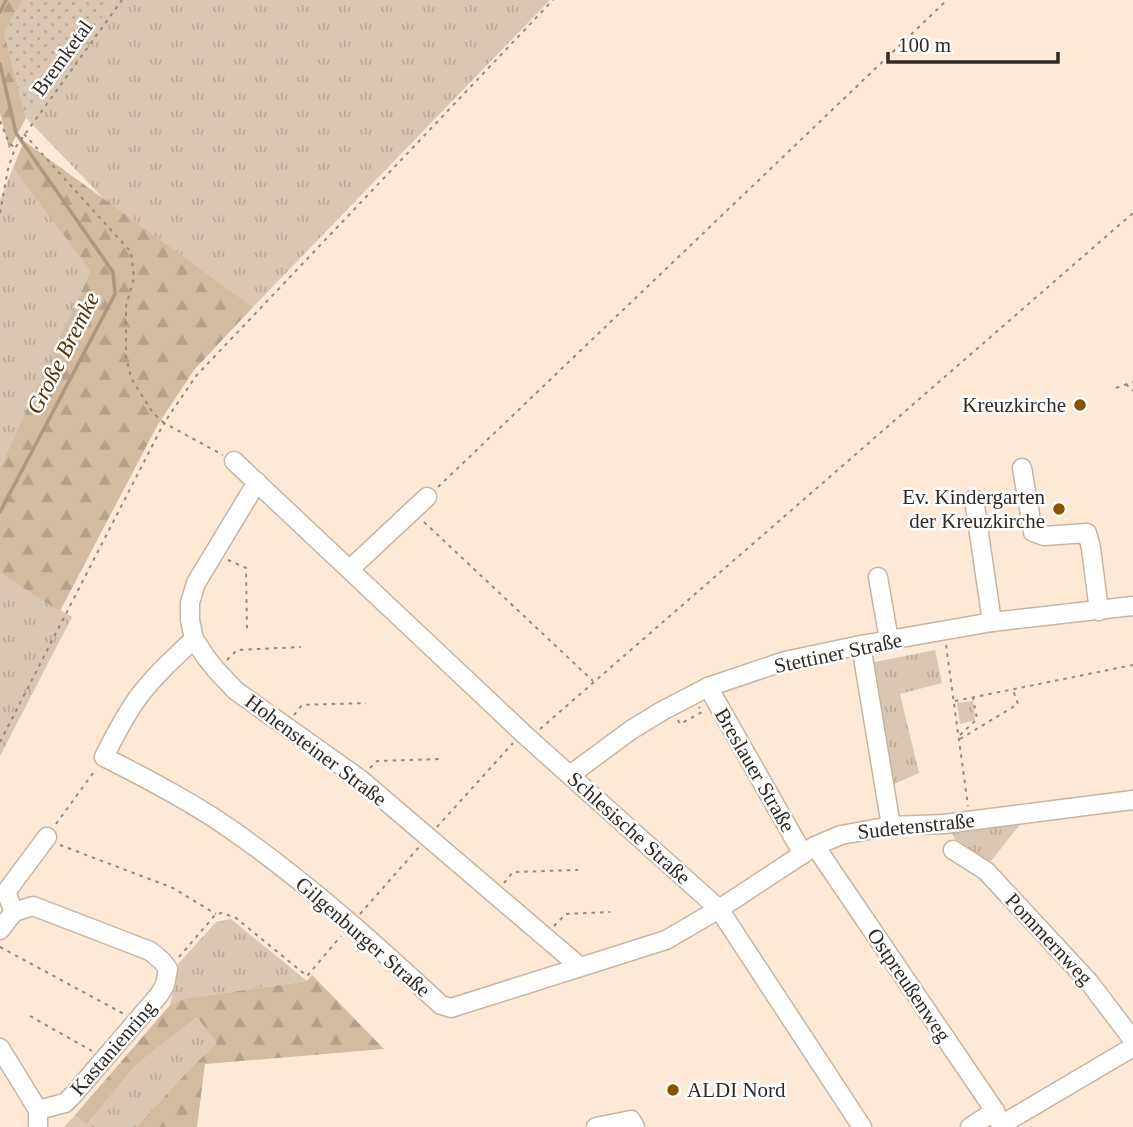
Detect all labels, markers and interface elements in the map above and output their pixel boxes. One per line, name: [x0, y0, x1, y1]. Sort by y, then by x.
street label: Bremketal: [27, 15, 98, 100]
scale bar: [888, 21, 1058, 65]
text: 100 m: [898, 33, 951, 57]
water label: Große Bremke: [22, 288, 104, 418]
place label: Kreuzkirche: [962, 393, 1066, 417]
marker: Kreuzkirche: [1072, 397, 1088, 413]
place label: Ev. Kindergarten der Kreuzkirche: [902, 485, 1045, 533]
marker: Ev. Kindergarten der Kreuzkirche: [1051, 501, 1067, 517]
street label: Stettiner Straße: [772, 628, 904, 678]
street label: Hohensteiner Straße: [241, 689, 391, 811]
street label: Breslauer Straße: [710, 704, 800, 836]
street label: Schlesische Straße: [563, 767, 695, 889]
street label: Sudetenstraße: [856, 808, 976, 844]
street label: Gilgenburger Straße: [291, 872, 435, 1002]
street label: Pommernweg: [1000, 888, 1098, 990]
street label: Ostpreußenweg: [862, 924, 956, 1047]
street label: Kastanienring: [65, 995, 161, 1100]
place label: ALDI Nord: [687, 1078, 786, 1102]
marker: ALDI Nord: [665, 1082, 681, 1098]

